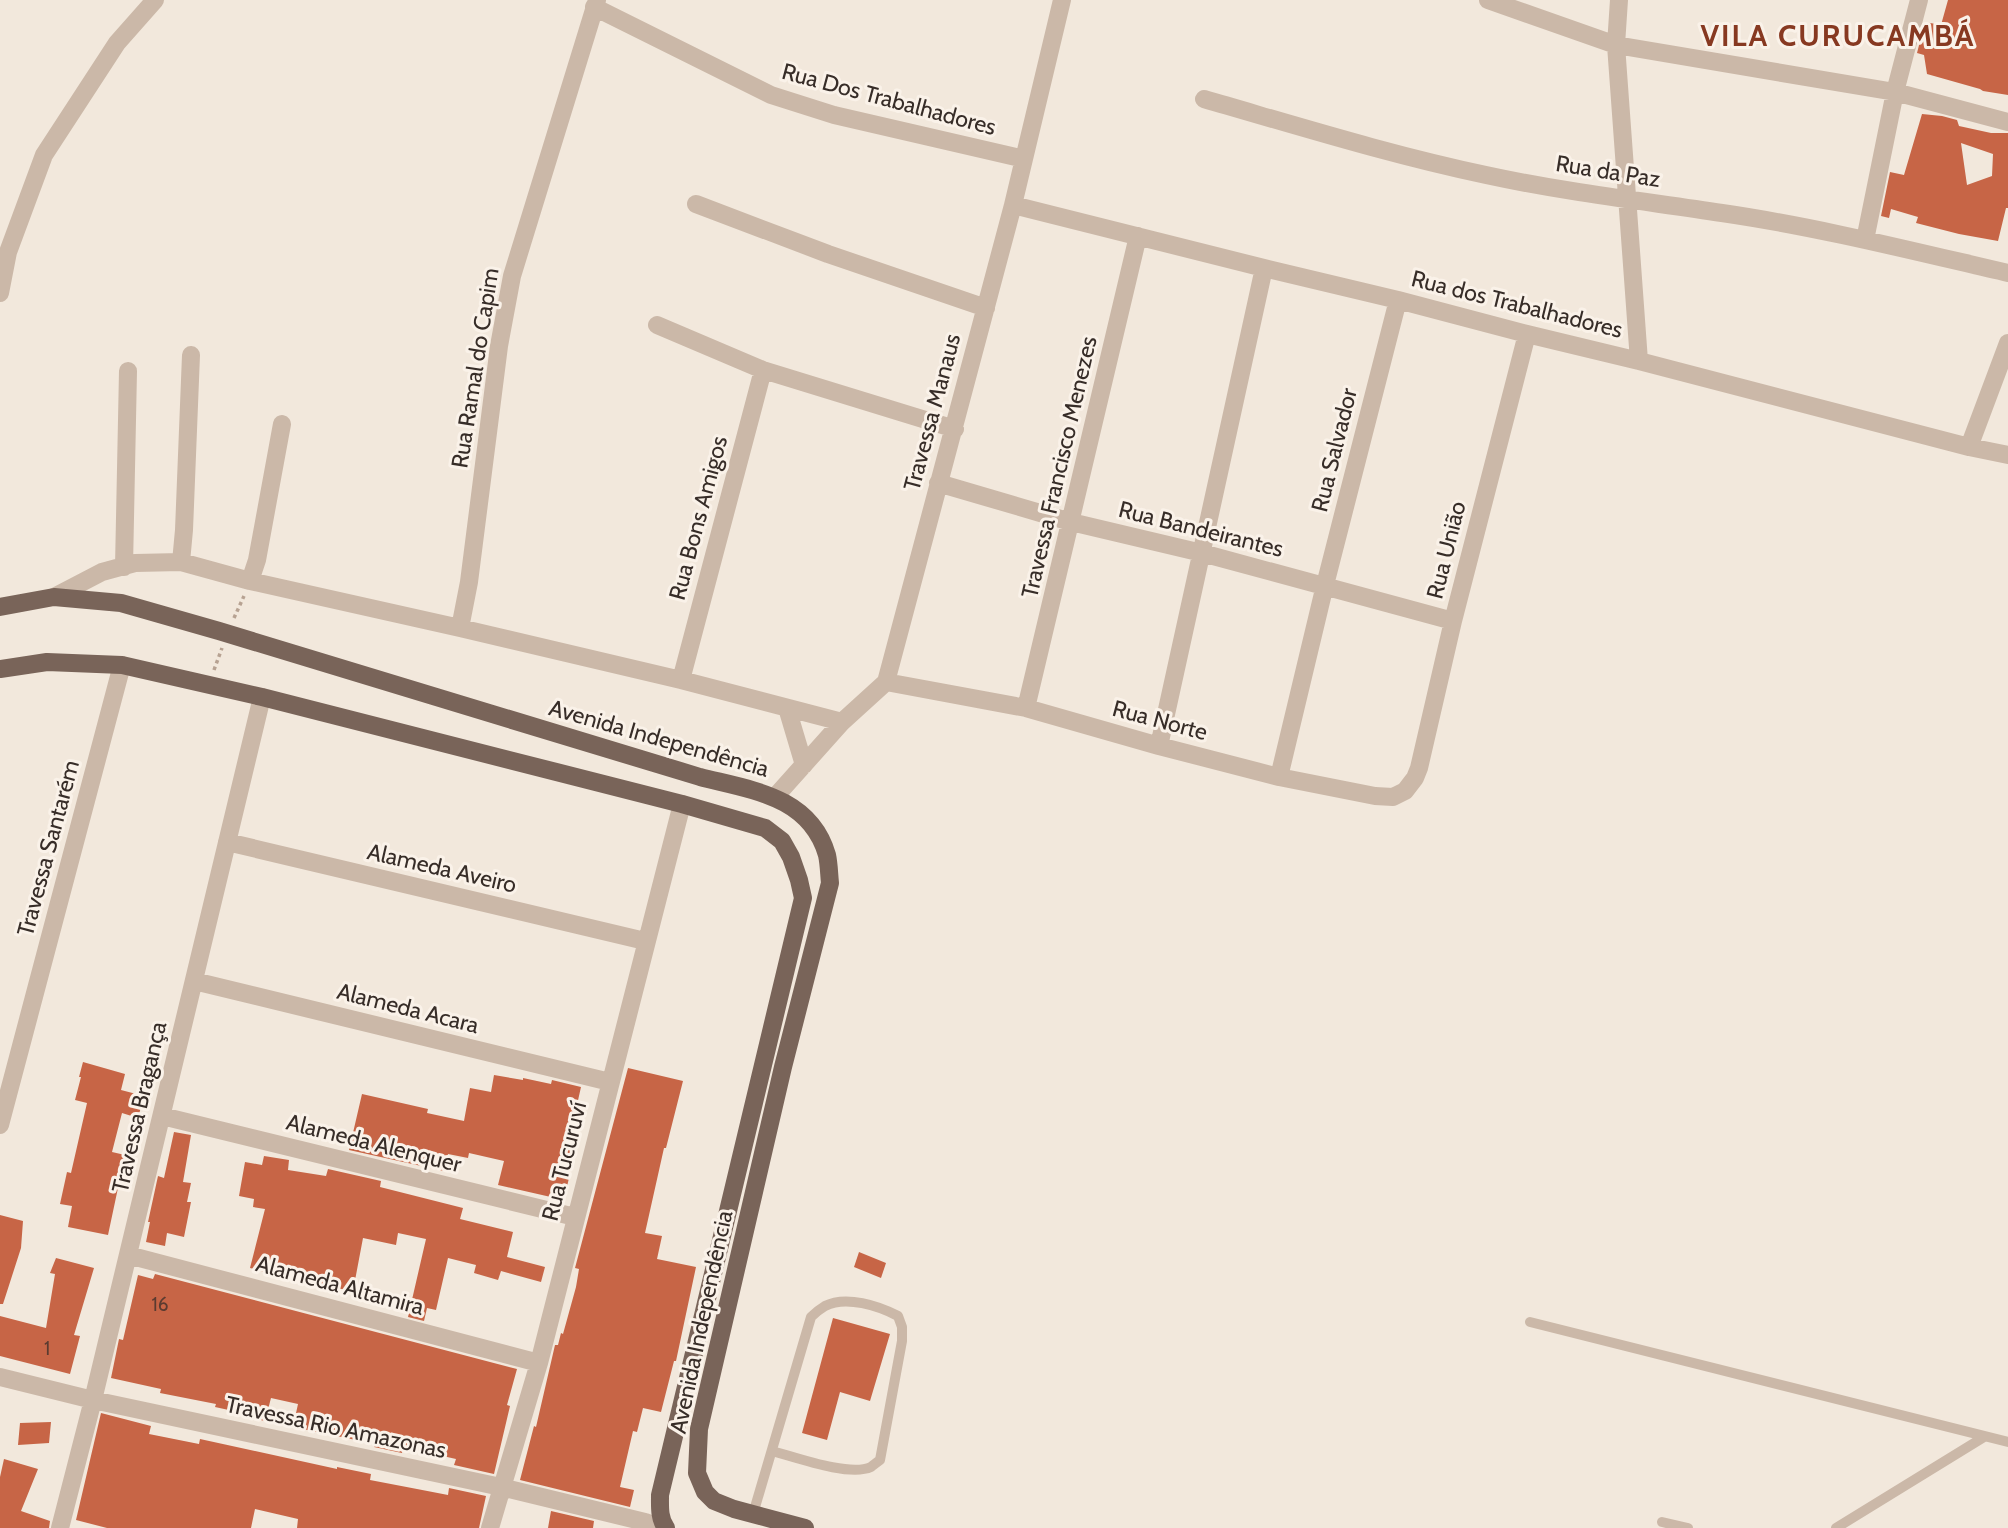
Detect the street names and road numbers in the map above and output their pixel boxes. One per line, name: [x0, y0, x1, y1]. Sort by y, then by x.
street label: Rua Dos Trabalhadores: [779, 57, 999, 141]
street label: Rua da Paz: [1554, 149, 1662, 193]
street label: Rua dos Trabalhadores: [1408, 264, 1626, 344]
street label: Rua Ramal do Capim: [445, 266, 505, 470]
street label: Travessa Manaus: [898, 331, 966, 493]
street label: Travessa Francisco Menezes: [1015, 333, 1103, 601]
street label: Rua Salvador: [1305, 385, 1363, 515]
street label: Rua Bons Amigos: [663, 433, 733, 603]
street label: Rua Bandeirantes: [1116, 495, 1286, 563]
street label: Rua União: [1420, 498, 1472, 602]
street label: Avenida Independência: [546, 693, 772, 783]
street label: Rua Norte: [1109, 694, 1211, 746]
street label: Travessa Santarém: [11, 757, 85, 939]
street label: Alameda Aveiro: [365, 837, 519, 899]
street label: Alameda Acara: [334, 977, 482, 1039]
street label: Travessa Bragança: [106, 1019, 172, 1195]
street label: Rua Tucuruví: [536, 1098, 592, 1224]
street label: Alameda Alenquer: [284, 1108, 465, 1178]
street label: Avenida Independência: [664, 1208, 738, 1436]
street label: Alameda Altamira: [253, 1249, 427, 1321]
street label: Travessa Rio Amazonas: [223, 1390, 449, 1464]

